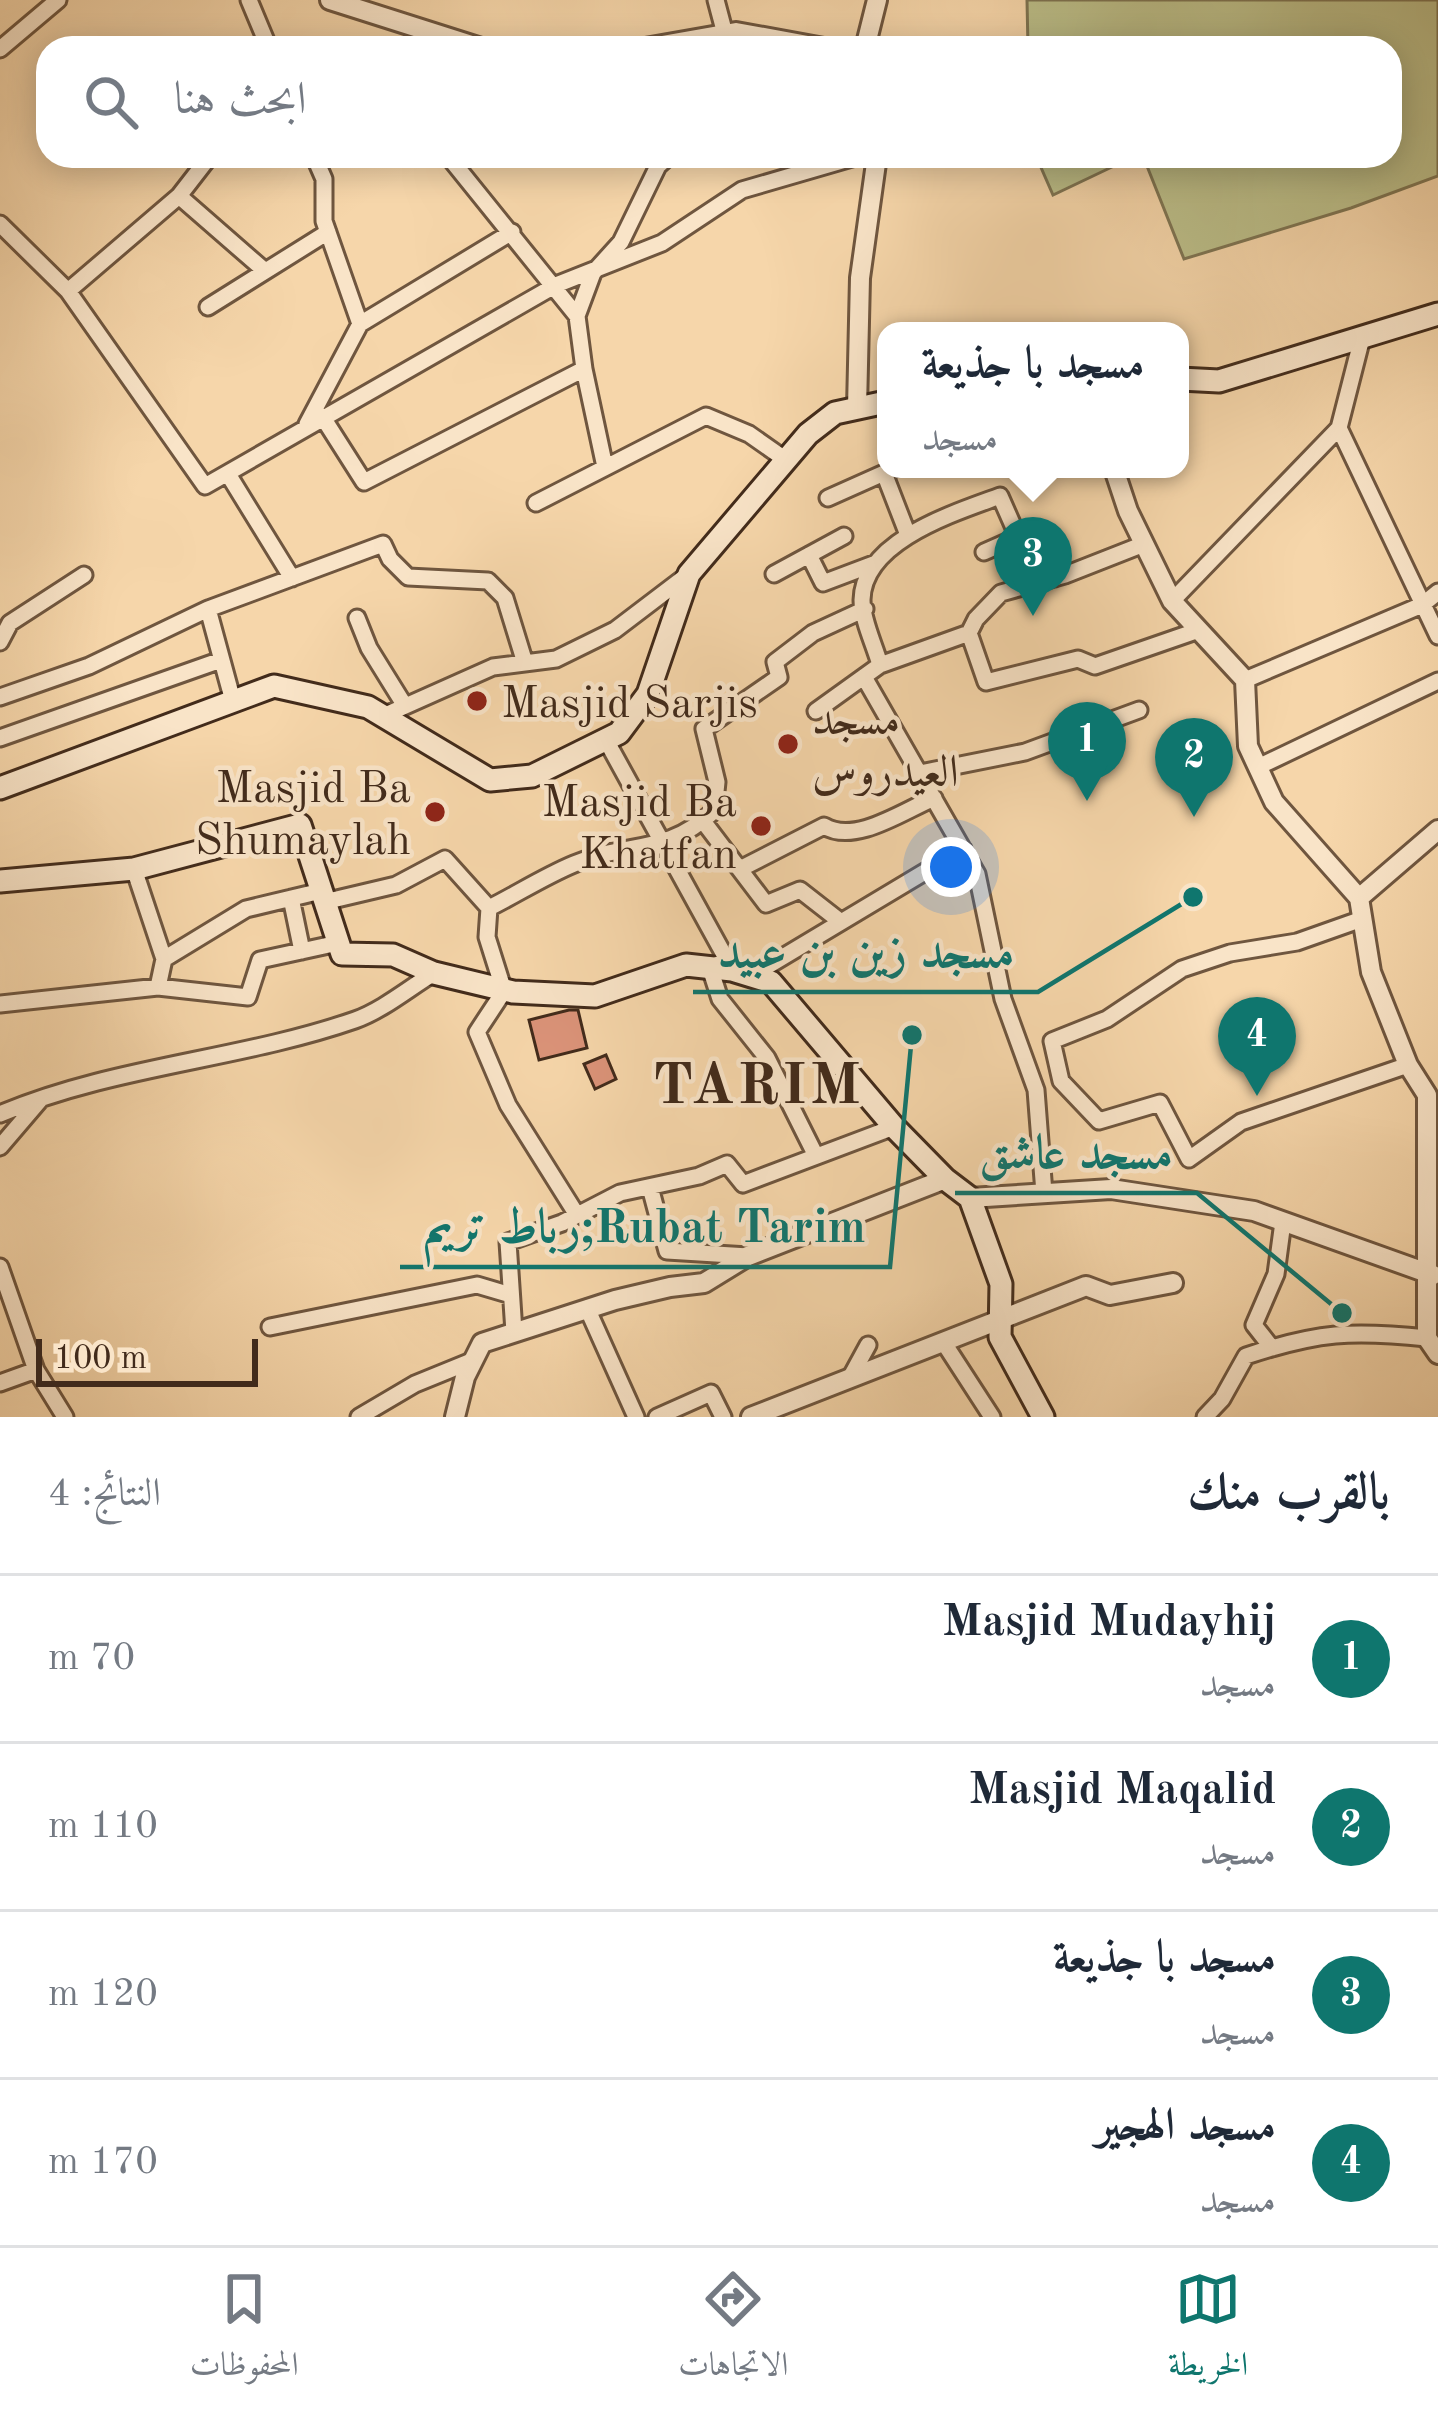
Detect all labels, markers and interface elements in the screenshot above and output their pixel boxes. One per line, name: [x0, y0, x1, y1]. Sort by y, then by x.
search box: [36, 36, 1402, 168]
icon: search: [78, 69, 144, 135]
text: ابحث هنا: [174, 79, 307, 124]
popup: [877, 322, 1189, 478]
text: مسجد با جذيعة: [922, 343, 1144, 388]
text: مسجد: [922, 420, 998, 459]
pin: 3: [994, 517, 1072, 616]
place label: Masjid Sarjis: [501, 683, 758, 728]
marker: Masjid Sarjis: [464, 688, 490, 714]
place label: مسجد العيدروس: [812, 700, 959, 797]
pin: 1: [1048, 702, 1126, 801]
pin: 2: [1155, 718, 1233, 817]
marker: مسجد العيدروس: [775, 731, 801, 757]
place label: Masjid Ba Shumaylah: [195, 768, 411, 865]
place label: Masjid Ba Khatfan: [542, 782, 737, 879]
marker: Masjid Ba Shumaylah: [422, 799, 448, 825]
marker: Masjid Ba Khatfan: [748, 813, 774, 839]
your location: [921, 837, 981, 897]
callout: مسجد زين بن عبيد: [693, 908, 1038, 992]
text: مسجد زين بن عبيد: [717, 930, 1015, 979]
pin: 4: [1218, 997, 1296, 1096]
district label: TARIM: [652, 1060, 864, 1117]
callout: مسجد عاشق: [955, 1109, 1197, 1193]
text: مسجد عاشق: [979, 1131, 1173, 1182]
callout: رباط تريم;Rubat Tarim: [400, 1183, 890, 1267]
text: رباط تريم;Rubat Tarim: [424, 1205, 866, 1268]
scale bar: [36, 1333, 258, 1386]
text: 100 m: [54, 1343, 147, 1376]
text: بالقرب منك: [1187, 1469, 1390, 1520]
text: النتائج: 4: [48, 1475, 161, 1514]
text: Masjid Mudayhij: [942, 1601, 1276, 1646]
text: 70 m: [48, 1639, 135, 1678]
text: 1: [1340, 1639, 1362, 1678]
text: مسجد: [1199, 1666, 1276, 1705]
text: Masjid Maqalid: [968, 1769, 1276, 1814]
text: 110 m: [48, 1807, 158, 1846]
text: 2: [1340, 1807, 1362, 1846]
text: مسجد: [1199, 1834, 1276, 1873]
text: مسجد با جذيعة: [1053, 1937, 1276, 1982]
text: 120 m: [48, 1975, 158, 2014]
text: 3: [1340, 1975, 1362, 2014]
text: مسجد: [1199, 2014, 1276, 2053]
text: مسجد الهجير: [1096, 2105, 1276, 2150]
text: 170 m: [48, 2143, 158, 2182]
text: 4: [1340, 2143, 1362, 2182]
text: مسجد: [1199, 2182, 1276, 2221]
tab: المحفوظات: [190, 2266, 299, 2396]
tab: الاتجاهات: [678, 2266, 788, 2396]
tab: الخريطة: [1168, 2266, 1248, 2396]

